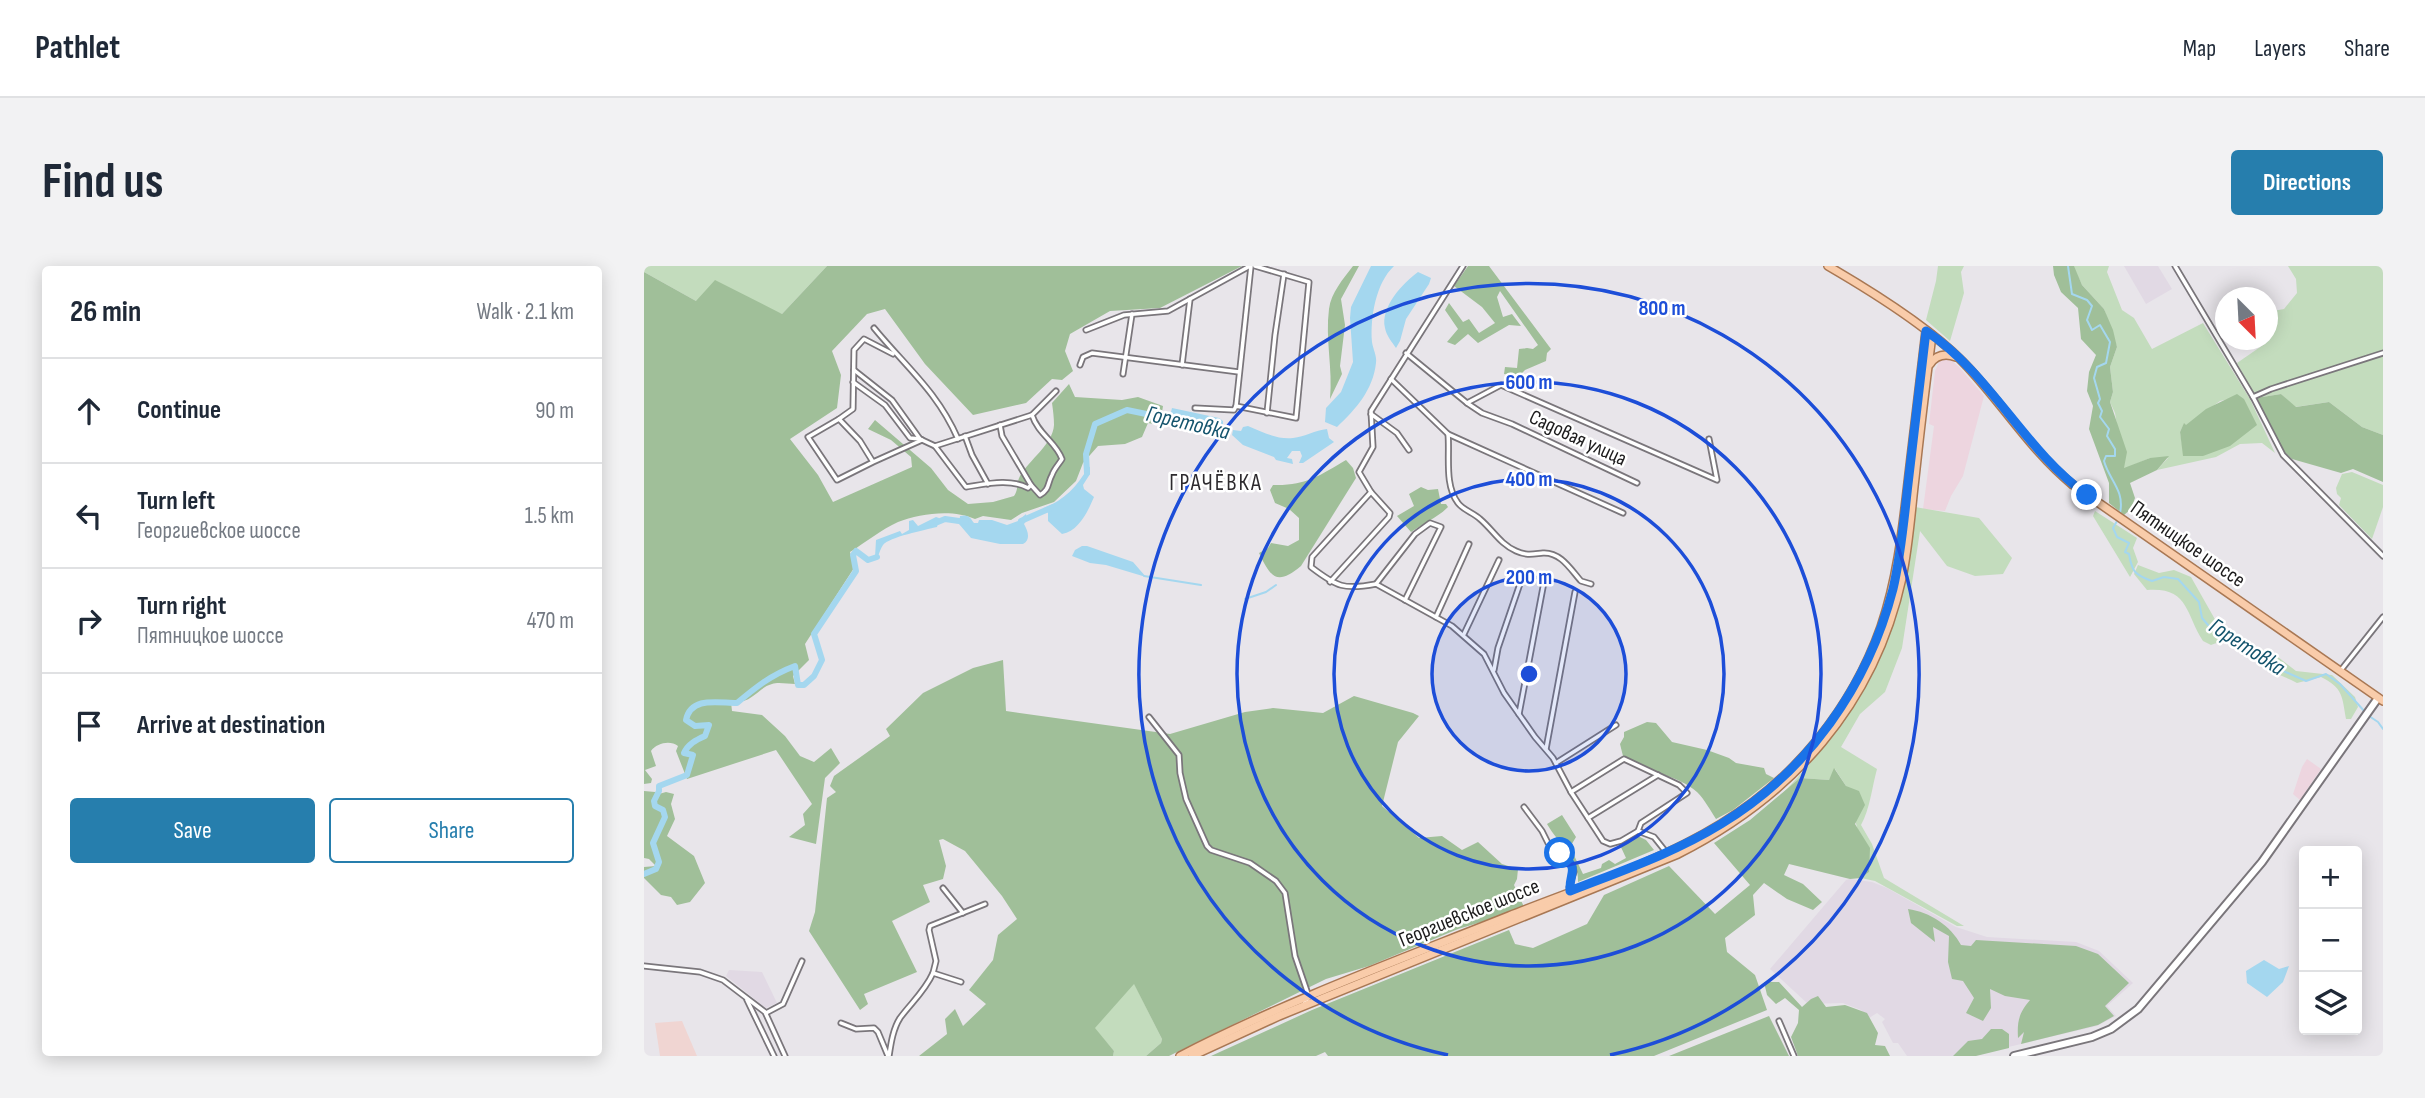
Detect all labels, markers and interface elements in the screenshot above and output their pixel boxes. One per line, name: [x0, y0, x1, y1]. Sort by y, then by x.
text: Pathlet: [35, 28, 120, 68]
text: Map: [2183, 34, 2216, 63]
text: Layers: [2254, 34, 2306, 63]
text: Share: [2344, 34, 2390, 63]
button: Directions: [2231, 150, 2383, 215]
text: Find us: [42, 153, 164, 212]
north arrow: [2215, 287, 2278, 350]
text: 26 min: [70, 294, 141, 330]
text: 800 m: [1638, 296, 1686, 321]
text: Walk · 2.1 km: [477, 298, 574, 326]
text: 600 m: [1505, 370, 1553, 395]
icon: ahead: [70, 392, 108, 430]
text: Continue: [137, 395, 221, 426]
text: 90 m: [535, 397, 574, 425]
water label: Горетовка: [1143, 400, 1233, 446]
street label: Садовая улица: [1525, 405, 1631, 471]
text: 400 m: [1506, 467, 1552, 492]
district label: ГРАЧЁВКА: [1169, 469, 1263, 497]
route end: [2071, 479, 2102, 510]
text: Turn left: [137, 486, 215, 517]
street label: Пятницкое шоссе: [2126, 495, 2250, 593]
icon: left: [70, 497, 108, 535]
text: 1.5 km: [525, 502, 574, 530]
text: Георгиевское шоссе: [137, 517, 301, 545]
text: 200 m: [1506, 565, 1552, 590]
text: Turn right: [137, 591, 226, 622]
icon: right: [70, 602, 108, 640]
text: 470 m: [527, 607, 574, 635]
water label: Горетовка: [2204, 612, 2291, 682]
text: Пятницкое шоссе: [137, 622, 284, 650]
centre of rings: [1517, 662, 1541, 686]
icon: arrive: [70, 707, 108, 745]
text: Arrive at destination: [137, 710, 325, 741]
button: Save: [70, 798, 315, 863]
button: Share: [329, 798, 574, 863]
route start: [1544, 837, 1575, 868]
map controls: [2299, 846, 2362, 1035]
button: +: [2299, 846, 2362, 909]
street label: Георгиевское шоссе: [1395, 873, 1543, 953]
button: −: [2299, 909, 2362, 972]
button: layers: [2299, 972, 2362, 1035]

